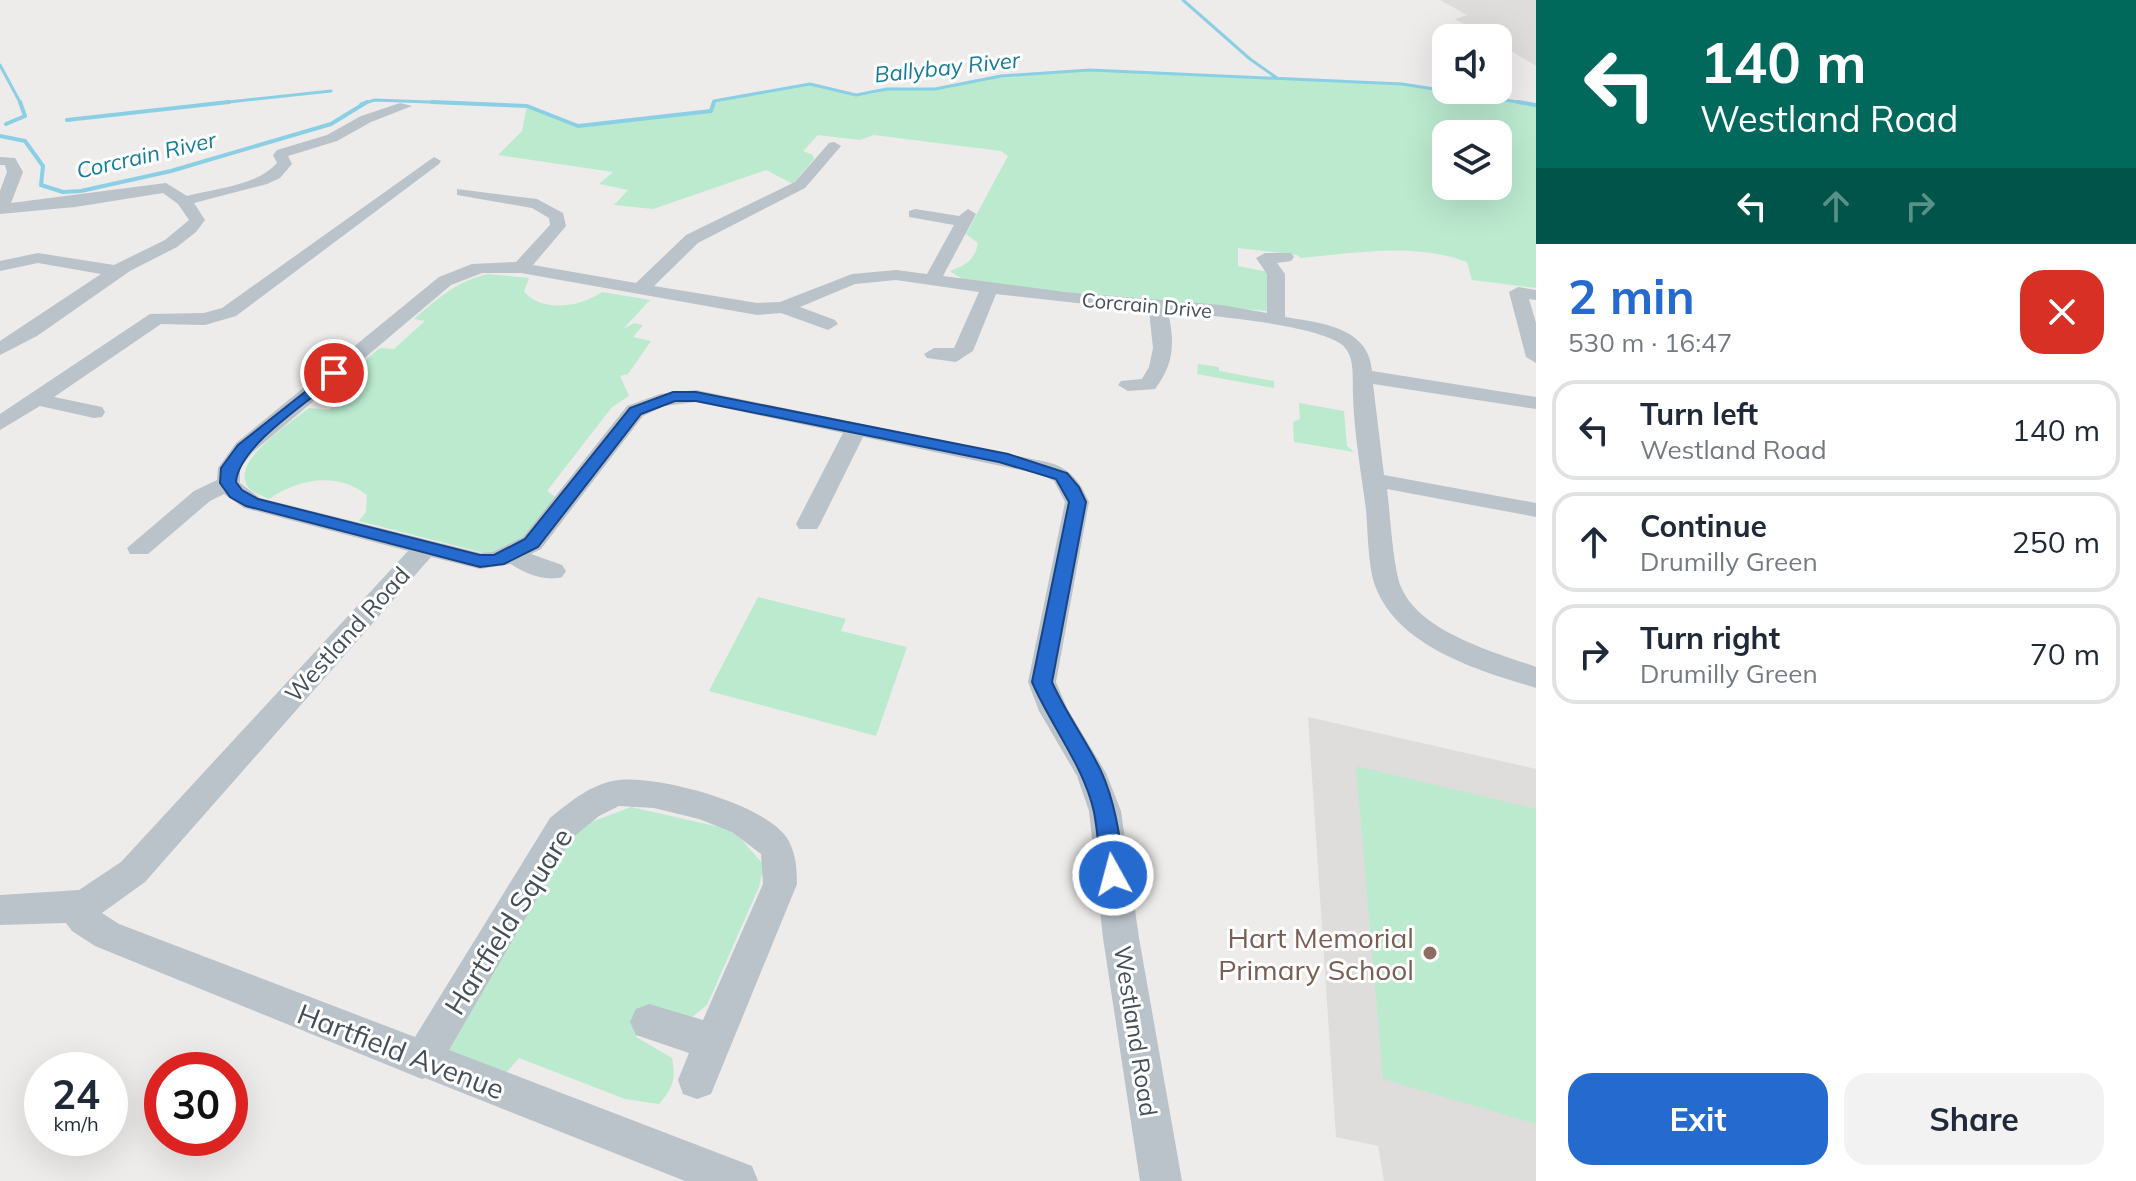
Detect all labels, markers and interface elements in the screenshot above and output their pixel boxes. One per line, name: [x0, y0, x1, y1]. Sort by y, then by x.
map controls: [1432, 24, 1512, 200]
button: sound: [1432, 24, 1512, 104]
text: 140 m: [1700, 27, 1867, 97]
icon: left: [1568, 32, 1672, 136]
water label: Ballybay River: [873, 45, 1022, 89]
text: Westland Road: [1700, 96, 1958, 141]
button: layers: [1432, 120, 1512, 200]
water label: Corcrain River: [73, 125, 220, 185]
icon: left: [1730, 184, 1774, 228]
icon: ahead: [1814, 184, 1858, 228]
icon: right: [1898, 184, 1942, 228]
text: 2 min: [1568, 266, 1695, 326]
button: close: [2020, 270, 2104, 354]
street label: Corcrain Drive: [1081, 287, 1213, 323]
text: 530 m · 16:47: [1568, 326, 1732, 359]
pin: [300, 339, 368, 407]
icon: arrive: [312, 351, 356, 395]
text: Turn left: [1640, 395, 1758, 433]
icon: left: [1572, 408, 1616, 452]
text: 140 m: [2012, 411, 2100, 449]
text: Westland Road: [1640, 433, 1827, 466]
text: Continue: [1640, 507, 1767, 545]
icon: ahead: [1572, 520, 1616, 564]
text: 250 m: [2012, 523, 2100, 561]
text: Drumilly Green: [1640, 545, 1818, 578]
street label: Westland Road: [278, 560, 416, 708]
text: Turn right: [1640, 619, 1780, 657]
icon: right: [1572, 632, 1616, 676]
text: 70 m: [2030, 635, 2100, 673]
text: Drumilly Green: [1640, 657, 1818, 690]
street label: Hartfield Square: [437, 821, 579, 1021]
position arrow: [1071, 833, 1155, 917]
place label: Hart Memorial Primary School: [1218, 920, 1414, 987]
street label: Westland Road: [1108, 944, 1164, 1118]
marker: Hart Memorial Primary School: [1421, 944, 1439, 962]
street label: Hartfield Avenue: [293, 995, 509, 1107]
speed limit sign: 30: [144, 1052, 248, 1156]
text: 24: [52, 1069, 100, 1119]
button: Exit: [1568, 1073, 1828, 1165]
button: Share: [1844, 1073, 2104, 1165]
text: km/h: [53, 1111, 99, 1136]

